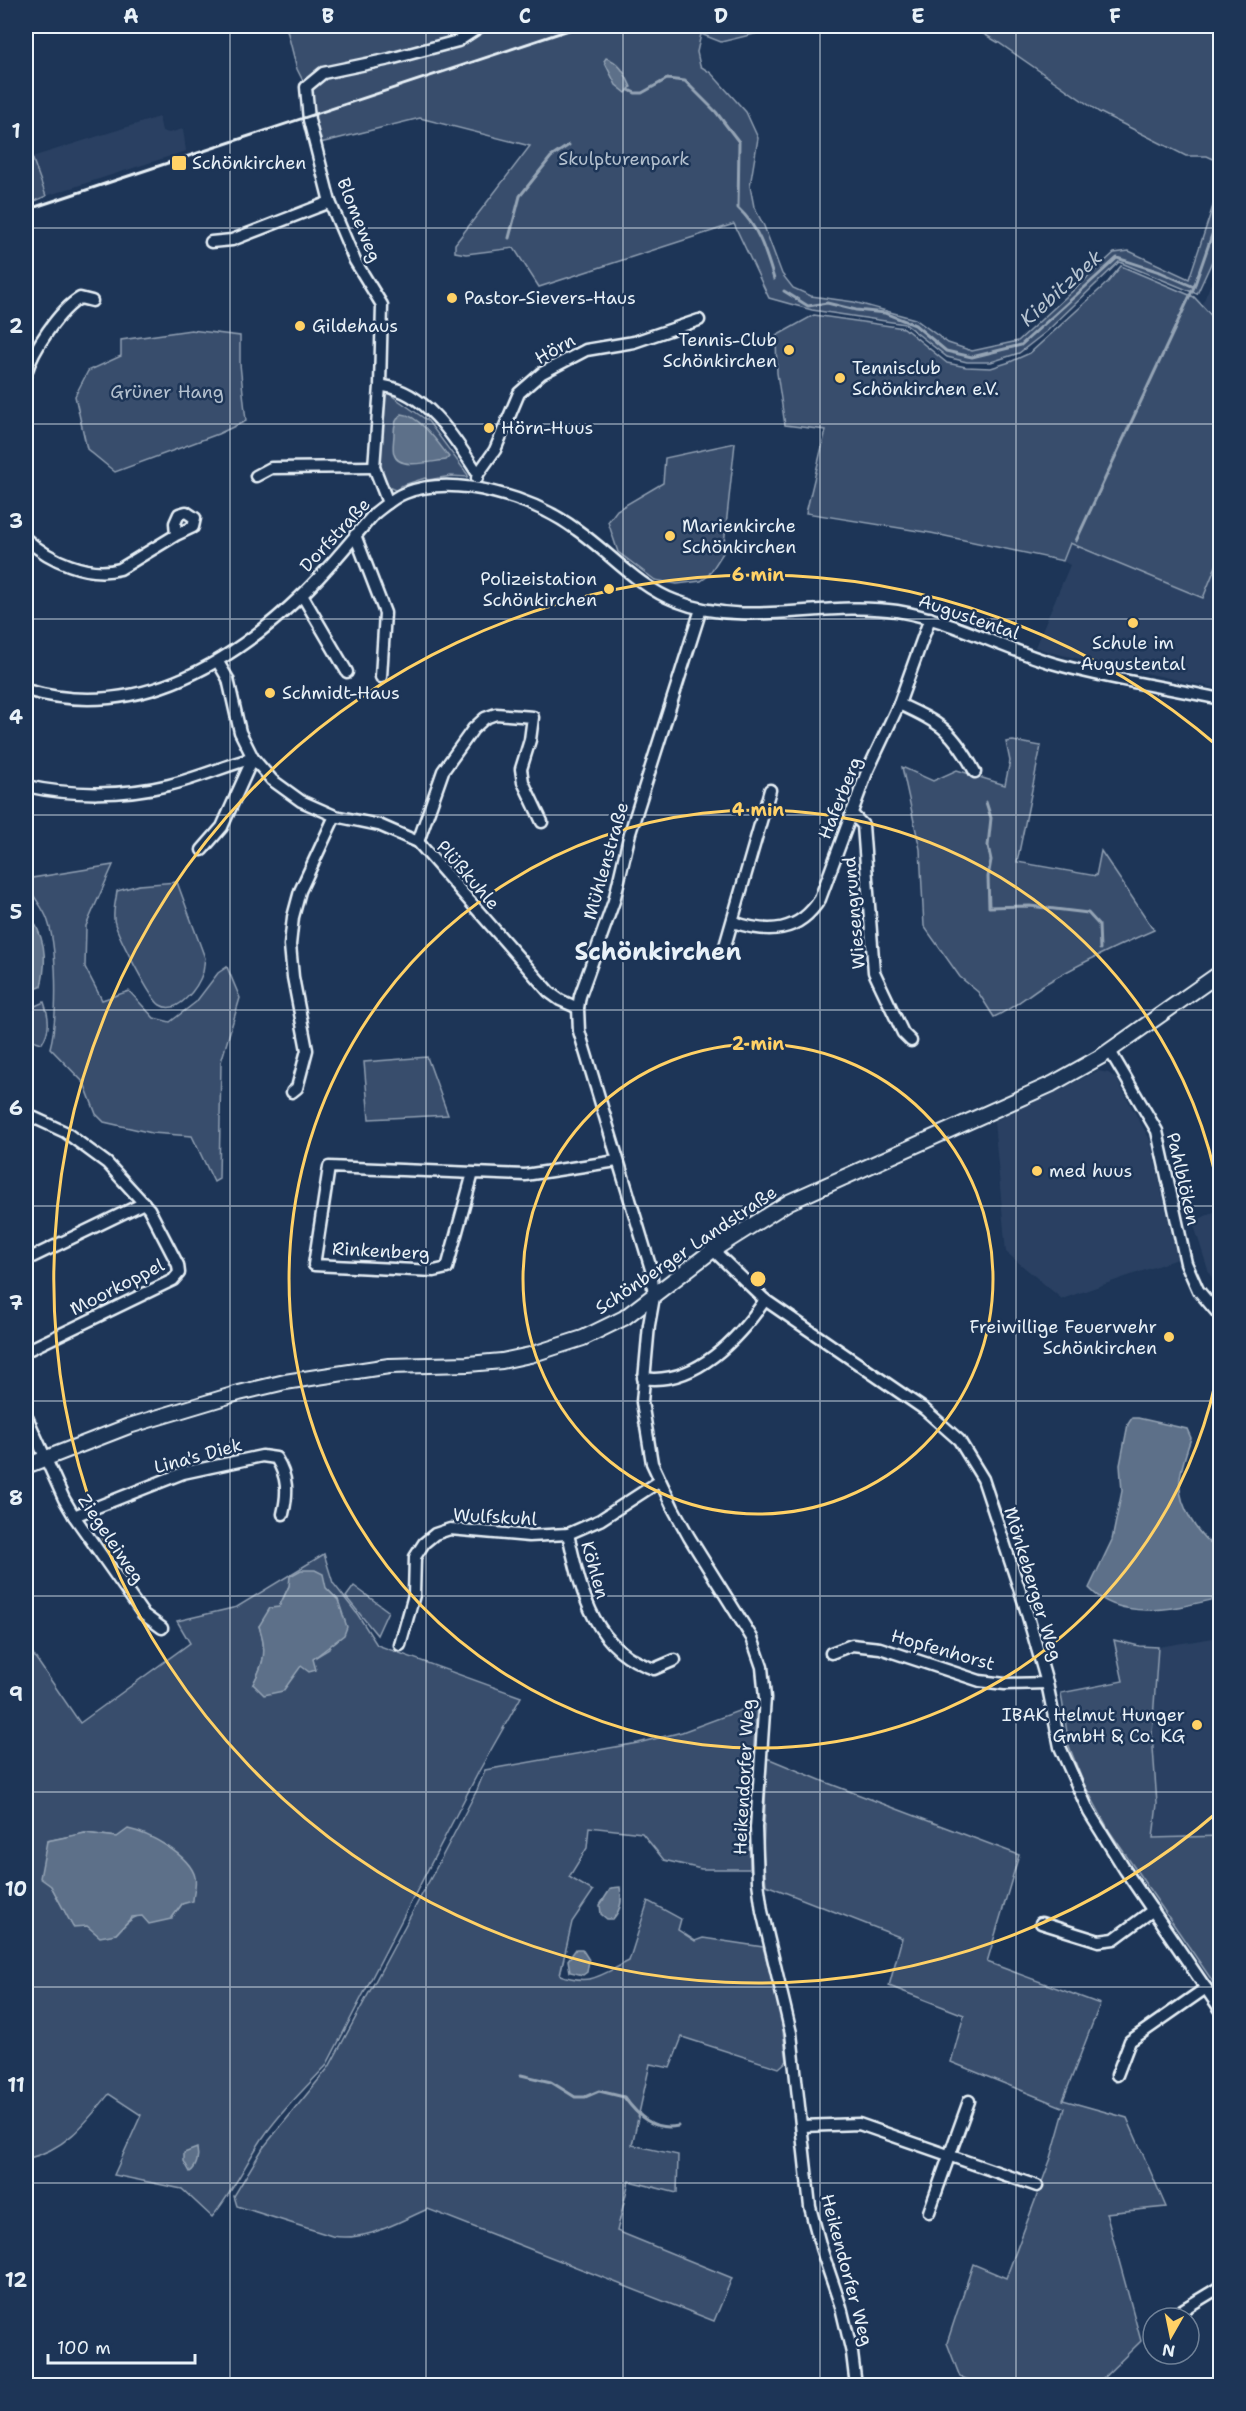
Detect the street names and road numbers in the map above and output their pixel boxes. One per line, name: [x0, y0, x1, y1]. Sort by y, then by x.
street label: Blomeweg: [331, 174, 387, 266]
street label: Hörn: [530, 328, 580, 370]
street label: Dorfstraße: [294, 493, 376, 577]
street label: Augustental: [915, 589, 1023, 646]
street label: Haferberg: [813, 753, 867, 843]
street label: Mühlenstraße: [578, 799, 634, 923]
street label: Plüßkuhle: [431, 835, 505, 915]
street label: Wiesengrund: [837, 856, 871, 970]
street label: Pahlblöken: [1161, 1130, 1205, 1228]
street label: Schönberger Landstraße: [590, 1180, 782, 1320]
street label: Rinkenberg: [331, 1236, 431, 1266]
street label: Moorkoppel: [66, 1253, 169, 1321]
street label: Lina's Diek: [151, 1433, 245, 1479]
street label: Ziegeleiweg: [72, 1489, 150, 1589]
street label: Wulfskuhl: [452, 1503, 538, 1531]
street label: Mönkeberger Weg: [998, 1504, 1068, 1664]
street label: Köhlen: [575, 1538, 615, 1602]
street label: Hopfenhorst: [888, 1624, 998, 1676]
street label: Heikendorfer Weg: [728, 1698, 760, 1856]
street label: Heikendorfer Weg: [815, 2191, 879, 2349]

